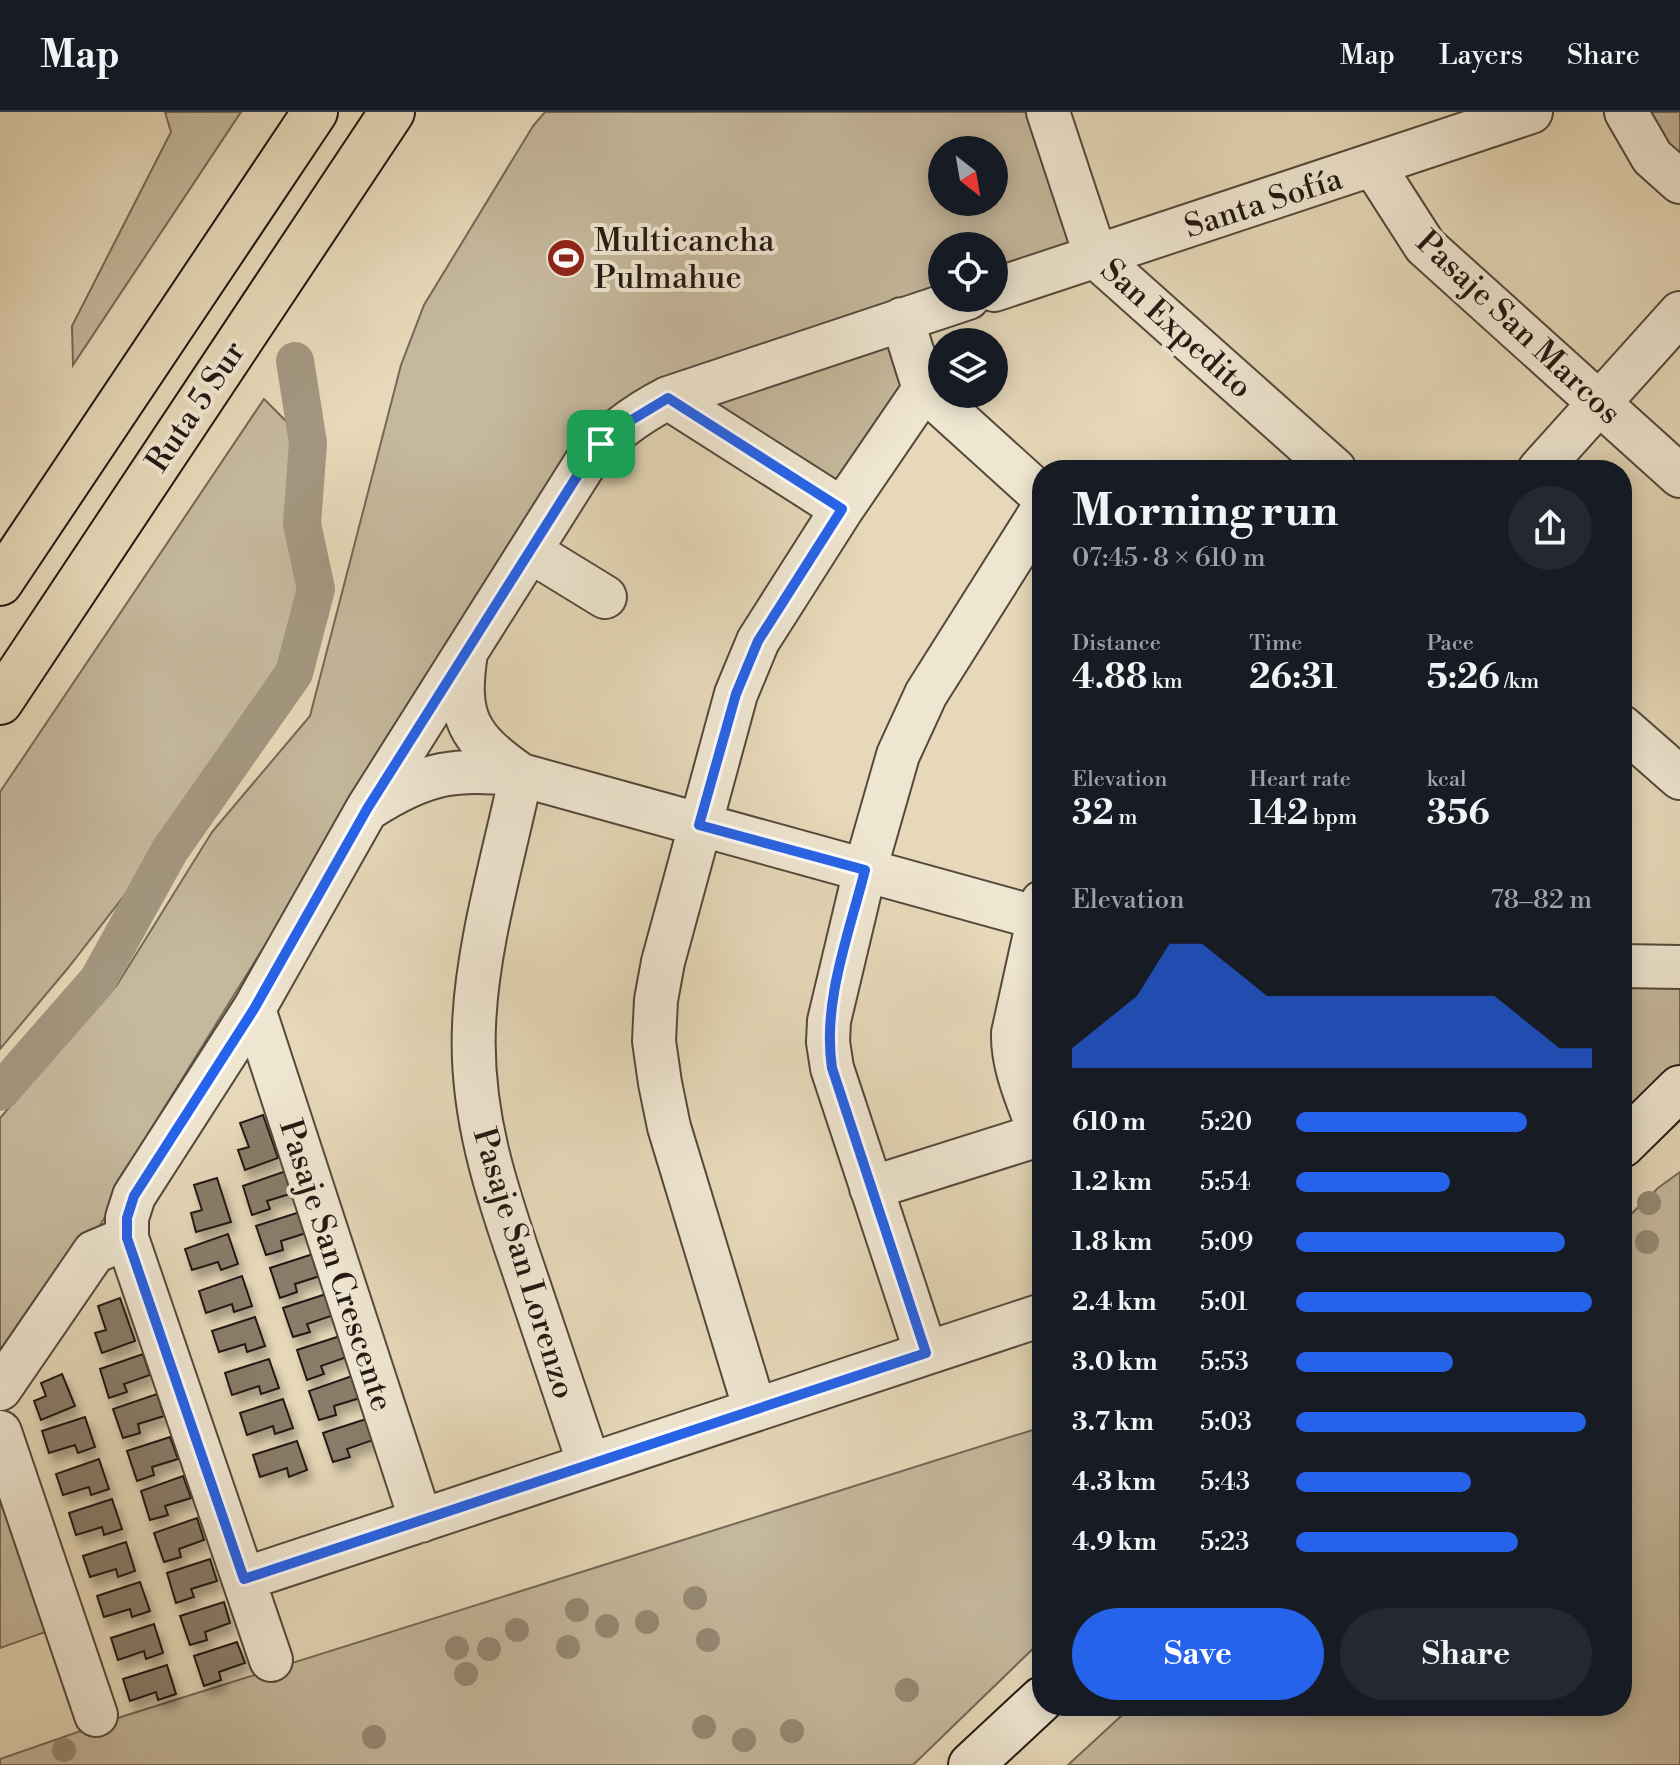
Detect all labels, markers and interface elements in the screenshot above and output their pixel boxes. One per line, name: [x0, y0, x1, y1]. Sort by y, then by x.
text: Map: [40, 32, 120, 79]
text: Map: [1340, 38, 1395, 73]
text: Layers: [1439, 38, 1523, 73]
text: Share: [1567, 38, 1640, 73]
north arrow: [928, 136, 1008, 216]
map controls: [928, 136, 1008, 408]
street label: Santa Sofía: [1179, 158, 1348, 247]
place label: Multicancha Pulmahue: [594, 221, 775, 298]
street label: Pasaje San Marcos: [1407, 222, 1629, 433]
button: locate: [928, 232, 1008, 312]
sports icon: Multicancha Pulmahue: [545, 237, 587, 279]
street label: San Expedito: [1092, 250, 1260, 407]
button: layers: [928, 328, 1008, 408]
street label: Ruta 5 Sur: [137, 333, 254, 480]
pin: [567, 410, 635, 478]
icon: arrive: [579, 422, 623, 466]
text: Morning run: [1072, 484, 1338, 539]
button: share: [1508, 486, 1592, 570]
text: 07:45 · 8 × 610 m: [1072, 542, 1266, 574]
text: Distance: [1072, 630, 1161, 657]
text: Time: [1249, 630, 1302, 657]
text: Pace: [1427, 630, 1474, 657]
text: 4.88: [1072, 657, 1147, 699]
text: 26:31: [1249, 657, 1337, 699]
text: 5:26: [1427, 657, 1500, 699]
text: km: [1147, 668, 1183, 695]
text: /km: [1500, 668, 1539, 695]
text: Elevation: [1072, 766, 1167, 793]
text: Heart rate: [1249, 766, 1351, 793]
text: kcal: [1427, 766, 1467, 793]
text: 32: [1072, 793, 1114, 835]
text: 142: [1249, 793, 1308, 835]
text: 356: [1427, 793, 1490, 835]
text: m: [1114, 804, 1138, 831]
text: bpm: [1308, 804, 1357, 831]
text: Elevation: [1072, 884, 1185, 916]
text: 78–82 m: [1491, 884, 1592, 916]
text: 610 m: [1072, 1106, 1146, 1138]
text: 5:20: [1200, 1106, 1252, 1138]
street label: Pasaje San Crescente: [270, 1114, 402, 1416]
street label: Pasaje San Lorenzo: [464, 1123, 584, 1404]
text: 1.2 km: [1072, 1166, 1152, 1198]
text: 5:54: [1200, 1166, 1251, 1198]
text: 1.8 km: [1072, 1226, 1152, 1258]
text: 5:09: [1200, 1226, 1253, 1258]
text: 2.4 km: [1072, 1286, 1157, 1318]
text: 5:01: [1200, 1286, 1248, 1318]
text: 3.0 km: [1072, 1346, 1158, 1378]
text: 5:53: [1200, 1346, 1249, 1378]
text: 3.7 km: [1072, 1406, 1154, 1438]
text: 5:03: [1200, 1406, 1252, 1438]
text: 4.3 km: [1072, 1466, 1156, 1498]
text: 5:43: [1200, 1466, 1250, 1498]
text: 4.9 km: [1072, 1526, 1157, 1558]
text: 5:23: [1200, 1526, 1249, 1558]
button: Save: [1072, 1608, 1324, 1700]
button: Share: [1340, 1608, 1592, 1700]

